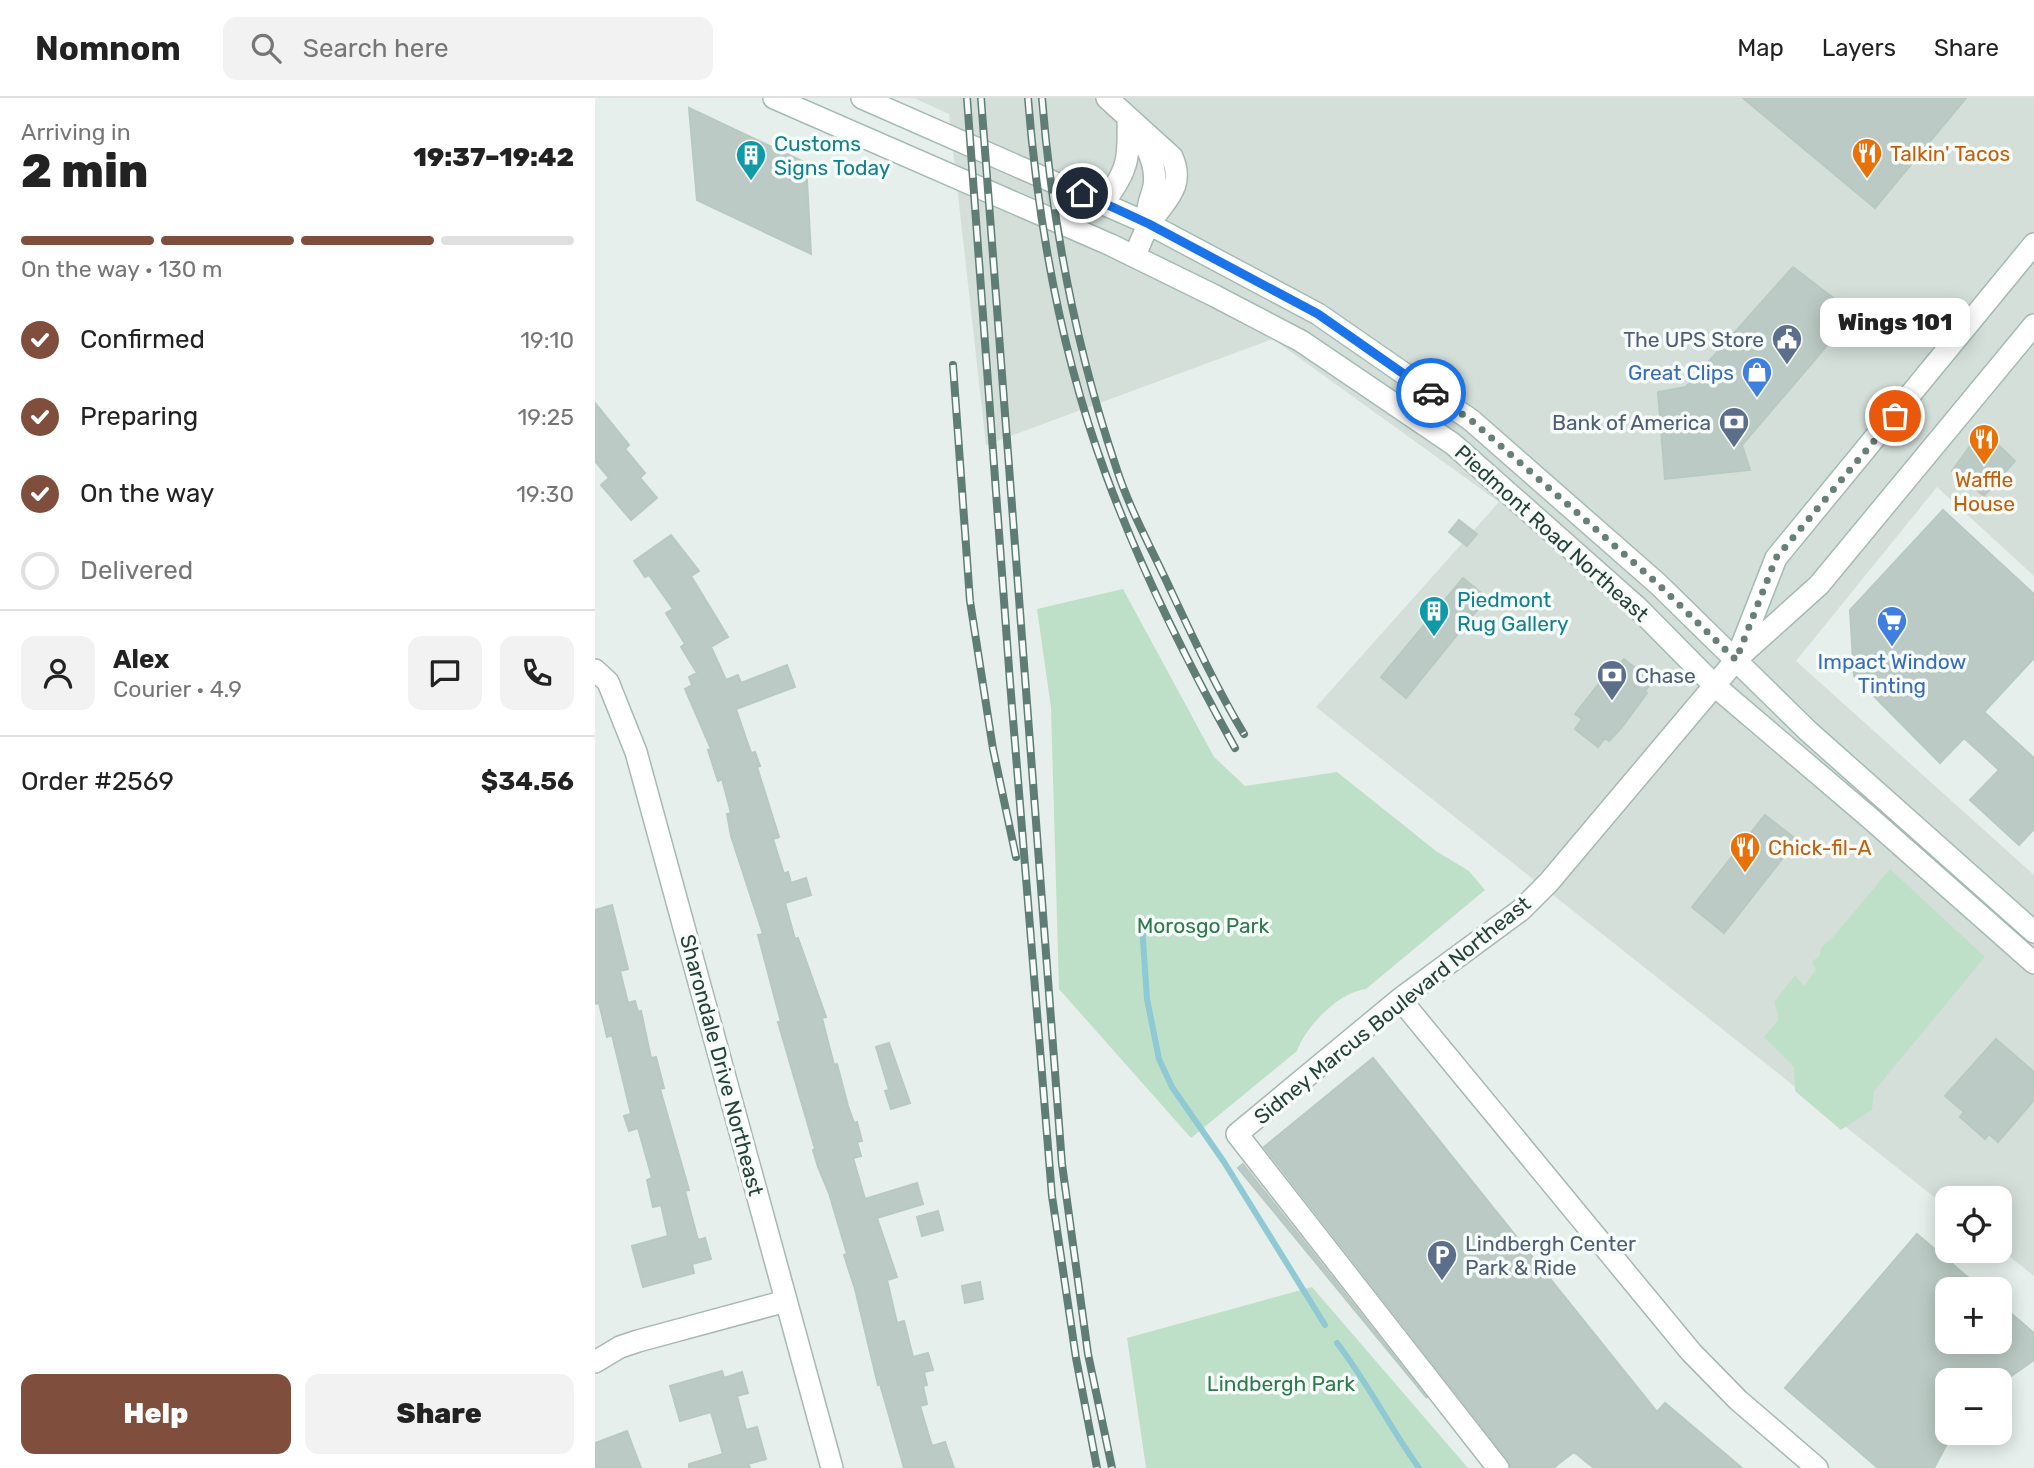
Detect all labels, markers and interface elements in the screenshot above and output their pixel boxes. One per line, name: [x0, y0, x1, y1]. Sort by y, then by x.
search box: [223, 17, 713, 80]
text: Nomnom: [35, 29, 181, 68]
icon: search: [247, 29, 285, 67]
text: Search here: [303, 33, 449, 64]
text: Map: [1737, 34, 1784, 62]
text: Layers: [1822, 34, 1896, 62]
text: Share: [1934, 34, 1999, 62]
text: Arriving in: [21, 118, 131, 146]
place label: Customs Signs Today: [774, 131, 891, 180]
restaurant icon: Talkin' Tacos: [1850, 136, 1884, 180]
building icon: Customs Signs Today: [734, 138, 768, 182]
place label: Talkin' Tacos: [1890, 141, 2010, 166]
text: 19:37–19:42: [413, 142, 574, 173]
text: 2 min: [21, 144, 148, 199]
pin: [1052, 163, 1112, 223]
icon: home: [1063, 174, 1101, 212]
text: On the way · 130 m: [21, 255, 222, 283]
callout: Wings 101: [1820, 297, 1970, 346]
text: Wings 101: [1838, 308, 1952, 336]
icon: check: [21, 321, 59, 359]
public building icon: The UPS Store: [1770, 322, 1804, 366]
text: Confirmed: [80, 324, 205, 355]
text: 19:10: [520, 326, 574, 354]
place label: The UPS Store: [1623, 327, 1764, 352]
shop icon: Great Clips: [1740, 355, 1774, 399]
courier: [1396, 358, 1466, 428]
place label: Great Clips: [1628, 360, 1734, 385]
icon: car: [1412, 374, 1450, 412]
pin: [1865, 386, 1925, 446]
icon: bag: [1876, 397, 1914, 435]
icon: check: [21, 398, 59, 436]
text: Preparing: [80, 401, 198, 432]
text: 19:25: [517, 403, 574, 431]
bank icon: Bank of America: [1717, 405, 1751, 449]
place label: Bank of America: [1552, 410, 1711, 435]
restaurant icon: Waffle House: [1967, 422, 2001, 466]
street label: Piedmont Road Northeast: [1450, 439, 1654, 627]
place label: Waffle House: [1953, 467, 2015, 516]
icon: check: [21, 475, 59, 513]
text: On the way: [80, 478, 214, 509]
text: 19:30: [516, 480, 574, 508]
text: Delivered: [80, 555, 193, 586]
place label: Piedmont Rug Gallery: [1457, 587, 1569, 636]
building icon: Piedmont Rug Gallery: [1417, 594, 1451, 638]
supermarket icon: Impact Window Tinting: [1875, 604, 1909, 648]
button: person: [21, 636, 95, 710]
button: chat: [408, 636, 482, 710]
button: phone: [500, 636, 574, 710]
text: Alex: [113, 644, 169, 675]
place label: Impact Window Tinting: [1818, 649, 1967, 698]
bank icon: Chase: [1595, 658, 1629, 702]
place label: Chase: [1635, 663, 1696, 688]
text: Courier · 4.9: [113, 675, 242, 703]
text: Order #2569: [21, 766, 174, 797]
text: $34.56: [481, 766, 574, 797]
restaurant icon: Chick-fil-A: [1728, 830, 1762, 874]
place label: Chick-fil-A: [1768, 835, 1872, 860]
street label: Sidney Marcus Boulevard Northeast: [1249, 891, 1535, 1129]
park label: Morosgo Park: [1137, 913, 1270, 938]
street label: Sharondale Drive Northeast: [675, 932, 769, 1198]
map controls: [1935, 1186, 2012, 1445]
button: locate: [1935, 1186, 2012, 1263]
place label: Lindbergh Center Park & Ride: [1465, 1231, 1636, 1280]
parking icon: Lindbergh Center Park & Ride: [1425, 1238, 1459, 1282]
button: +: [1935, 1277, 2012, 1354]
button: −: [1935, 1368, 2012, 1445]
park label: Lindbergh Park: [1207, 1371, 1355, 1396]
button: Help: [21, 1374, 291, 1454]
button: Share: [305, 1374, 574, 1454]

